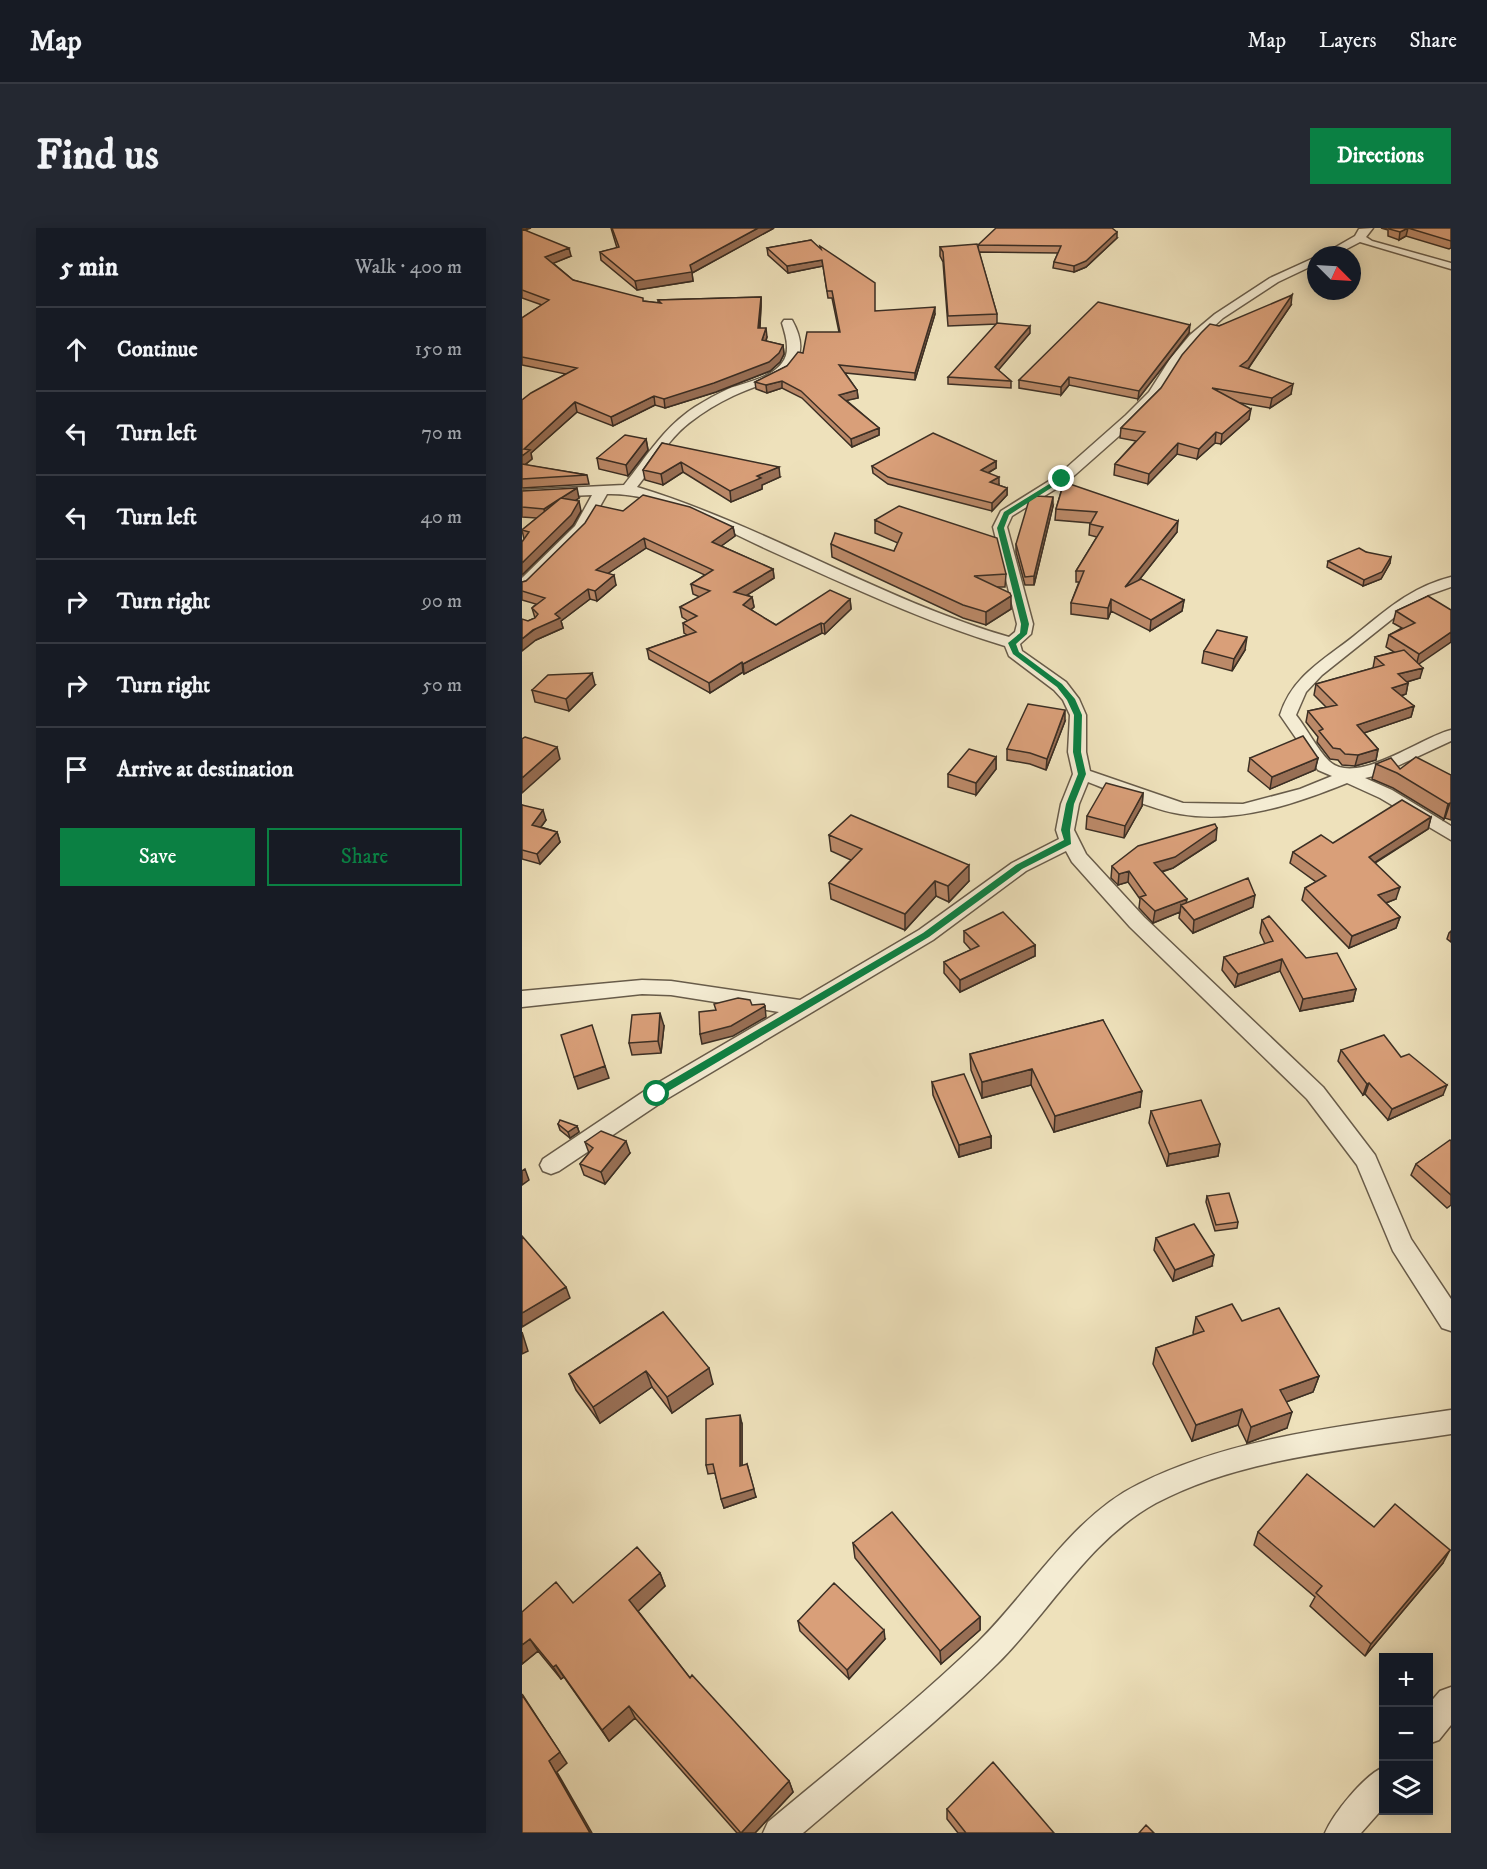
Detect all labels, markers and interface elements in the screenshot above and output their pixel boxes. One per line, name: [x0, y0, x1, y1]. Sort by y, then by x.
text: Map: [30, 24, 82, 59]
text: Map: [1247, 28, 1286, 54]
text: Layers: [1319, 28, 1377, 54]
text: Share: [1410, 28, 1457, 54]
button: Directions: [1310, 128, 1451, 184]
text: Find us: [36, 130, 159, 182]
north arrow: [1307, 246, 1361, 300]
text: 5 min: [60, 251, 118, 284]
text: Walk · 400 m: [355, 255, 462, 280]
icon: ahead: [60, 333, 93, 366]
text: Continue: [117, 336, 198, 363]
text: 150 m: [415, 337, 462, 362]
icon: left: [60, 417, 93, 450]
text: Turn left: [117, 420, 197, 447]
text: 70 m: [421, 421, 462, 446]
route end: [1048, 465, 1074, 491]
icon: left: [60, 501, 93, 534]
text: Turn left: [117, 504, 197, 531]
text: 40 m: [420, 505, 462, 530]
icon: right: [60, 585, 93, 618]
text: Turn right: [117, 588, 210, 615]
text: 90 m: [422, 589, 462, 614]
icon: right: [60, 669, 93, 702]
text: Turn right: [117, 672, 210, 699]
text: 50 m: [422, 673, 462, 698]
icon: arrive: [60, 753, 93, 786]
text: Arrive at destination: [117, 756, 294, 783]
button: Save: [60, 828, 255, 886]
button: Share: [267, 828, 462, 886]
route start: [643, 1080, 669, 1106]
map controls: [1379, 1653, 1433, 1815]
button: +: [1379, 1653, 1433, 1707]
button: −: [1379, 1707, 1433, 1761]
button: layers: [1379, 1761, 1433, 1815]

